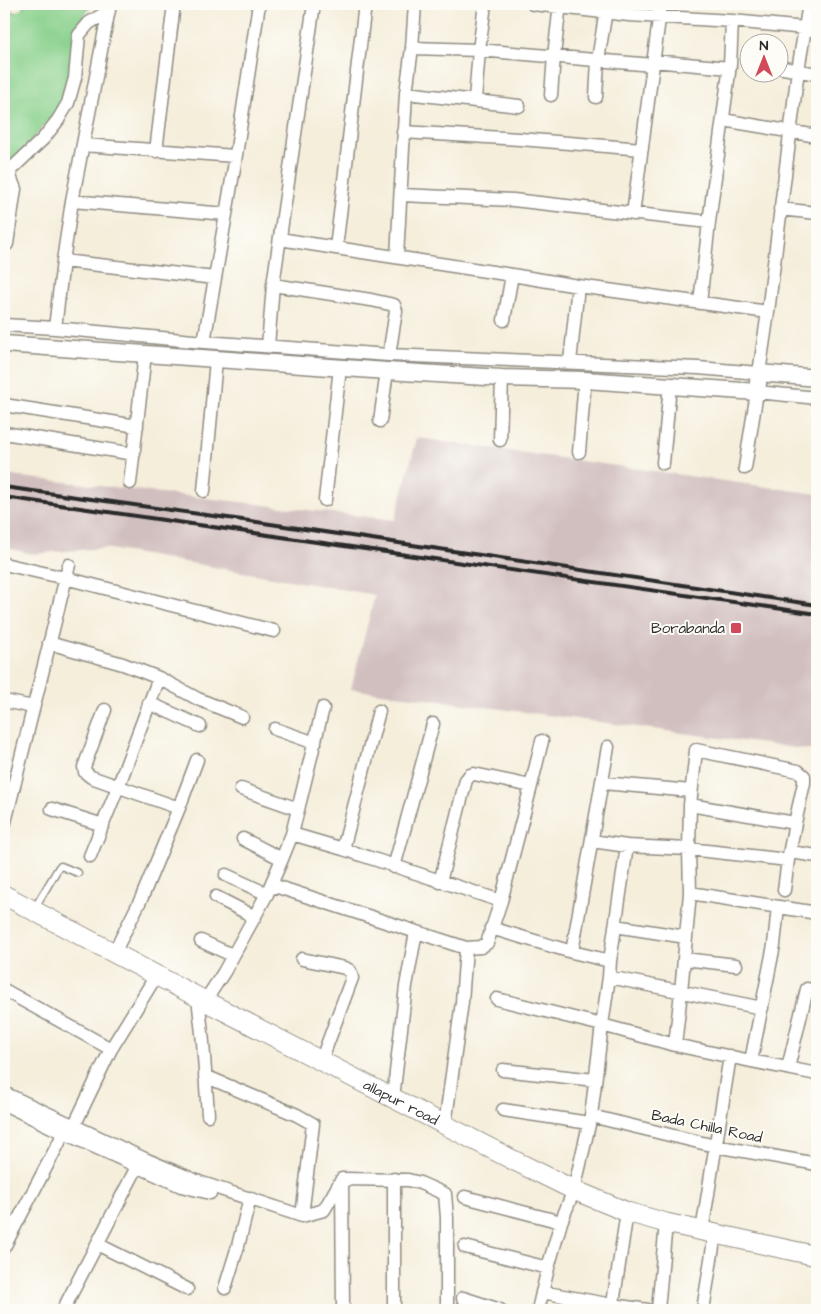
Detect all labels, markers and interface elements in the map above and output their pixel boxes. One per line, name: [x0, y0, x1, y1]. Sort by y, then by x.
north arrow: [738, 32, 788, 82]
text: N: [760, 36, 769, 56]
place label: Borabanda: [651, 618, 725, 639]
marker: Borabanda: [729, 621, 743, 635]
street label: allapur road: [360, 1075, 443, 1131]
street label: Bada Chilla Road: [650, 1104, 765, 1149]

